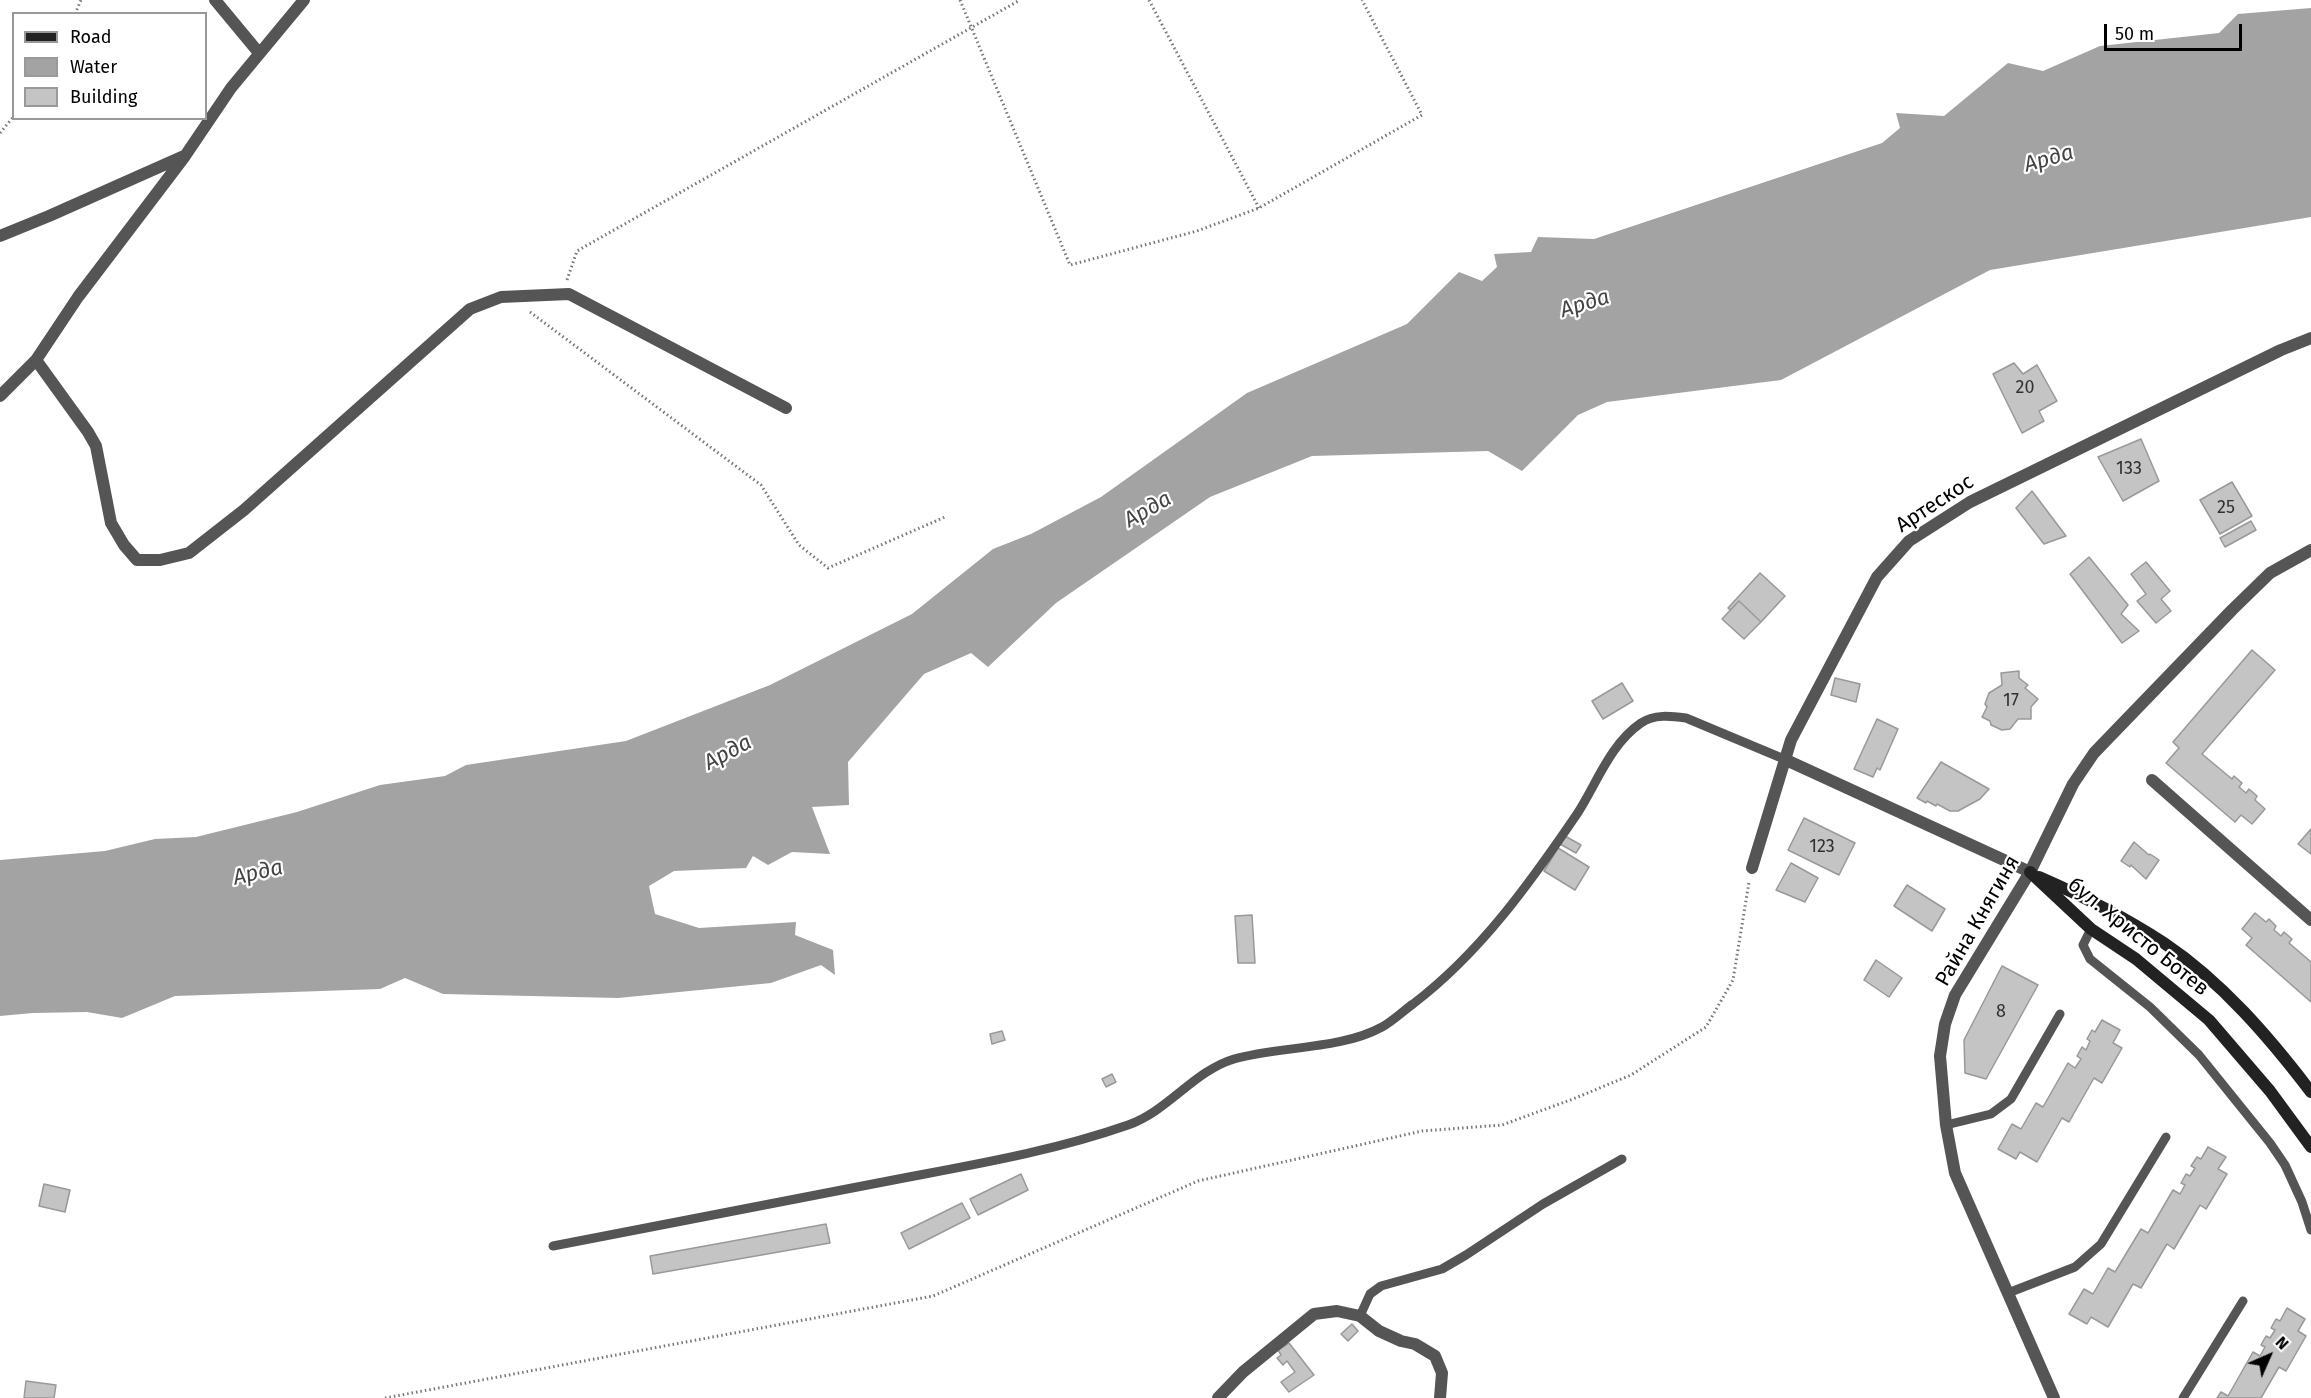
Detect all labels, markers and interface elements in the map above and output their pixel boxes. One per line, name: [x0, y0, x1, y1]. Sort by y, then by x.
legend: [12, 12, 207, 120]
scale bar: [2107, 12, 2245, 50]
text: 50 m: [2115, 23, 2154, 45]
text: Road: [70, 26, 112, 48]
text: Water: [70, 56, 117, 78]
text: Building: [70, 86, 137, 108]
water label: Арда: [2021, 139, 2077, 179]
water label: Арда: [1557, 284, 1613, 324]
house number: 20: [2016, 377, 2034, 399]
house number: 133: [2116, 458, 2142, 480]
street label: Артескос: [1891, 470, 1979, 538]
water label: Арда: [1120, 486, 1176, 534]
house number: 25: [2217, 497, 2235, 519]
house number: 17: [2003, 690, 2019, 712]
water label: Арда: [700, 730, 756, 776]
house number: 123: [1809, 836, 1835, 858]
street label: Райна Княгиня: [1930, 851, 2026, 991]
water label: Арда: [231, 854, 285, 892]
street label: бул. Христо Ботев: [2062, 872, 2214, 1002]
house number: 8: [1996, 1001, 2006, 1023]
north arrow: [2239, 1326, 2299, 1386]
text: N: [2272, 1332, 2293, 1353]

